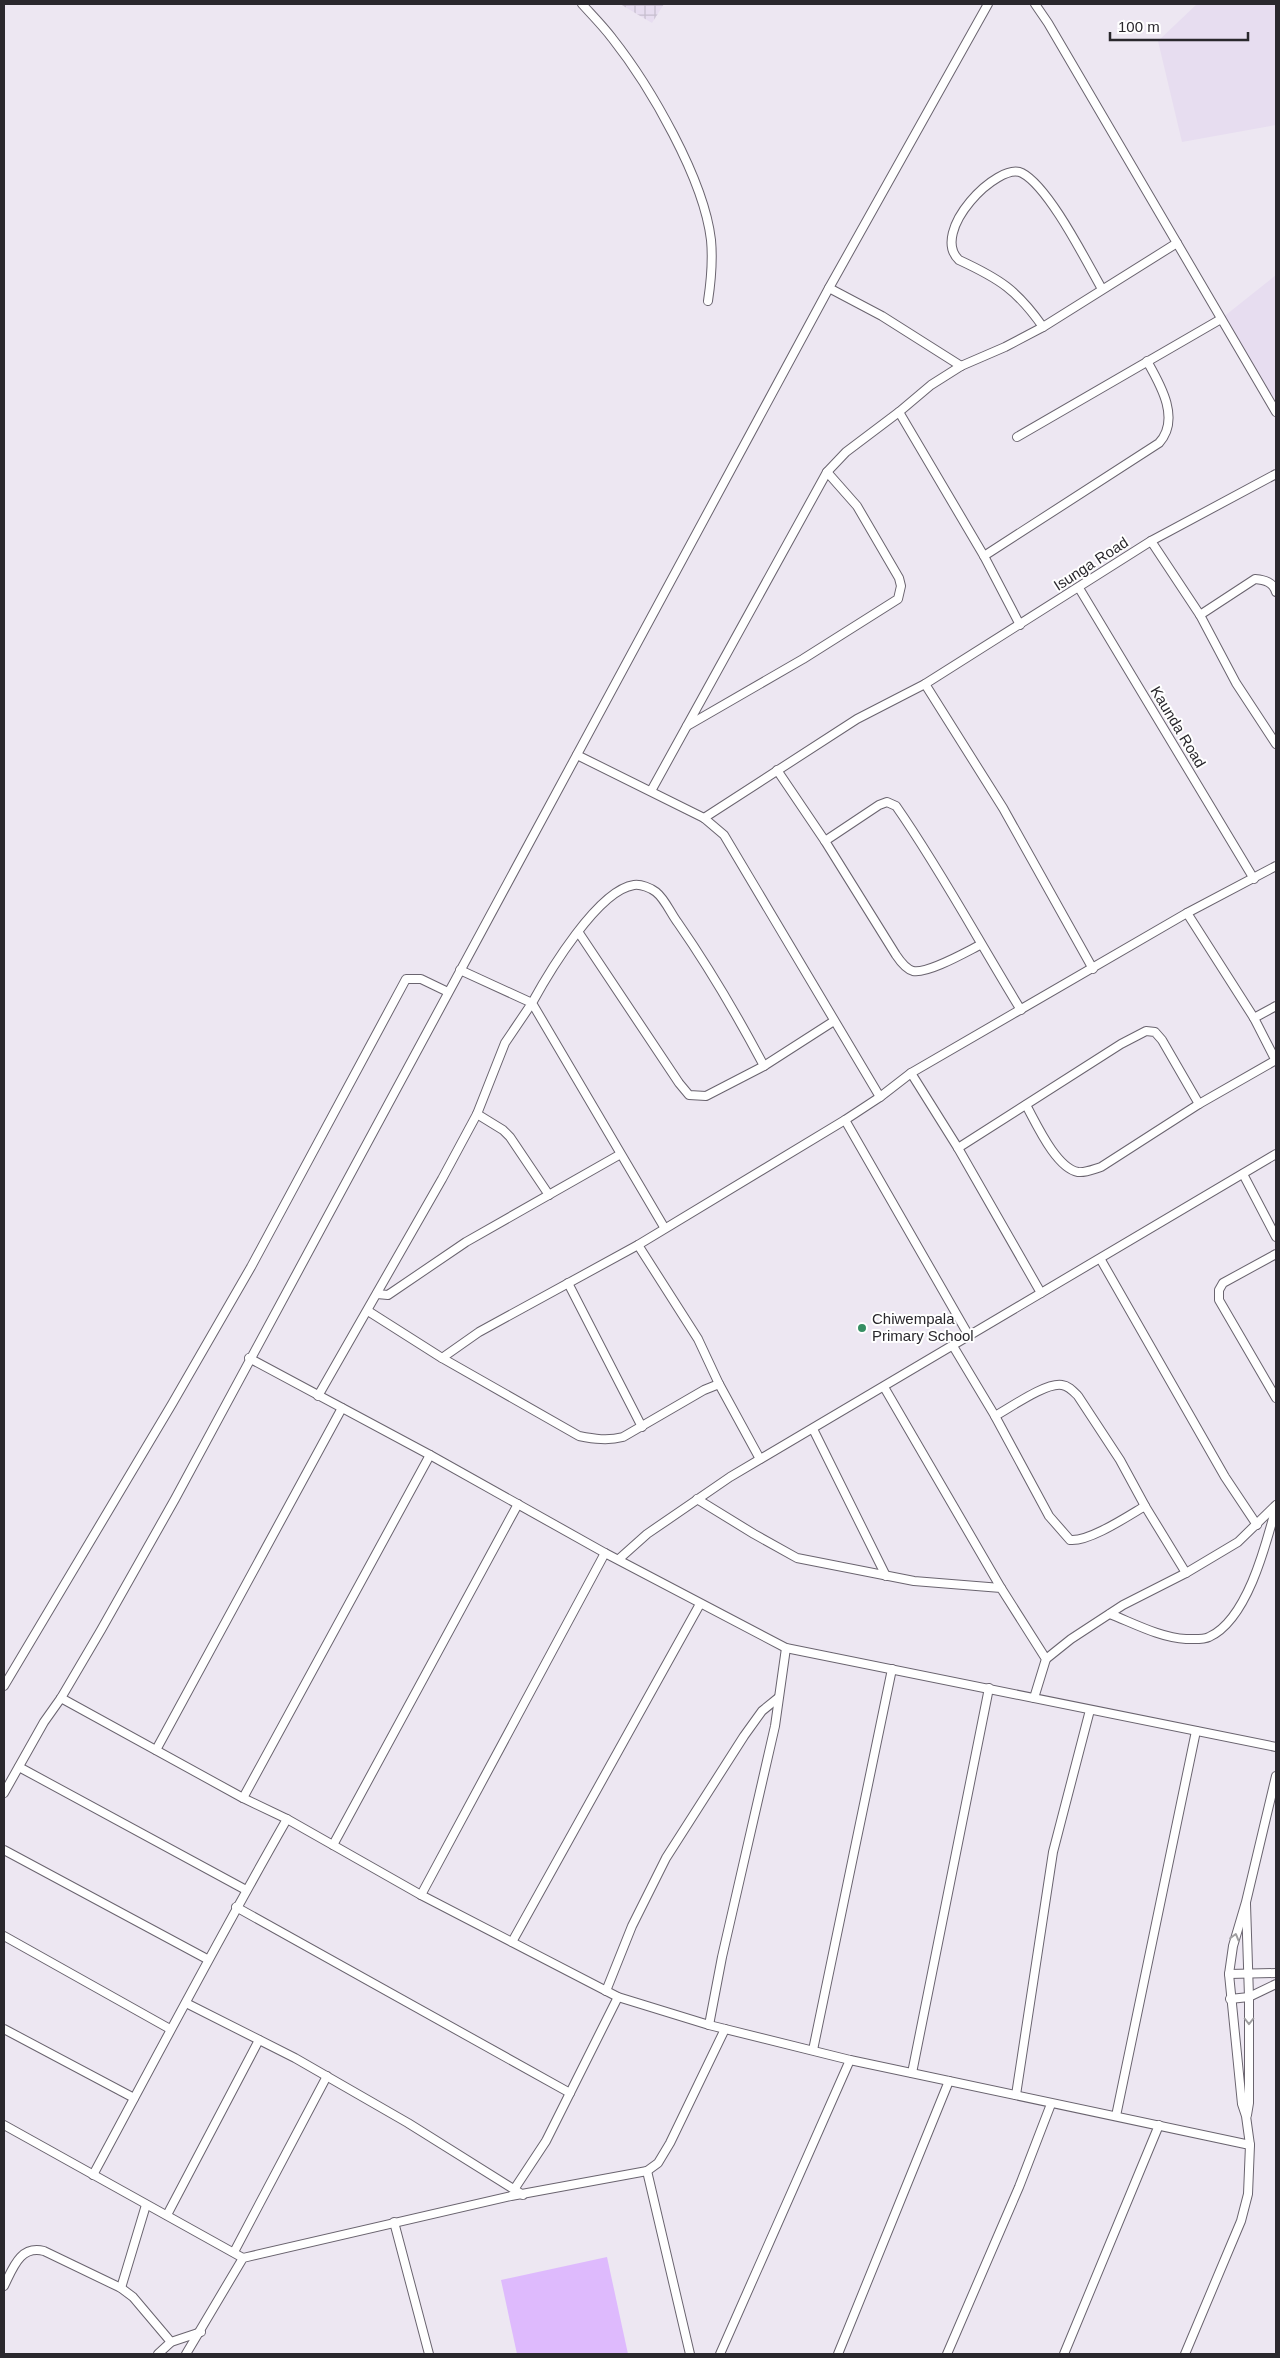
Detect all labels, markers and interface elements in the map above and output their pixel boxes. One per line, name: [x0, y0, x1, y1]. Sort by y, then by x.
scale bar: [1110, 10, 1248, 42]
text: 100 m: [1118, 18, 1160, 35]
street label: Isunga Road: [1050, 533, 1131, 594]
street label: Kaunda Road: [1148, 683, 1209, 770]
place label: Chiwempala Primary School: [872, 1310, 974, 1344]
marker: Chiwempala Primary School: [856, 1322, 868, 1334]
one-way arrow: [1229, 1933, 1240, 1942]
one-way arrow: [1244, 2017, 1254, 2025]

